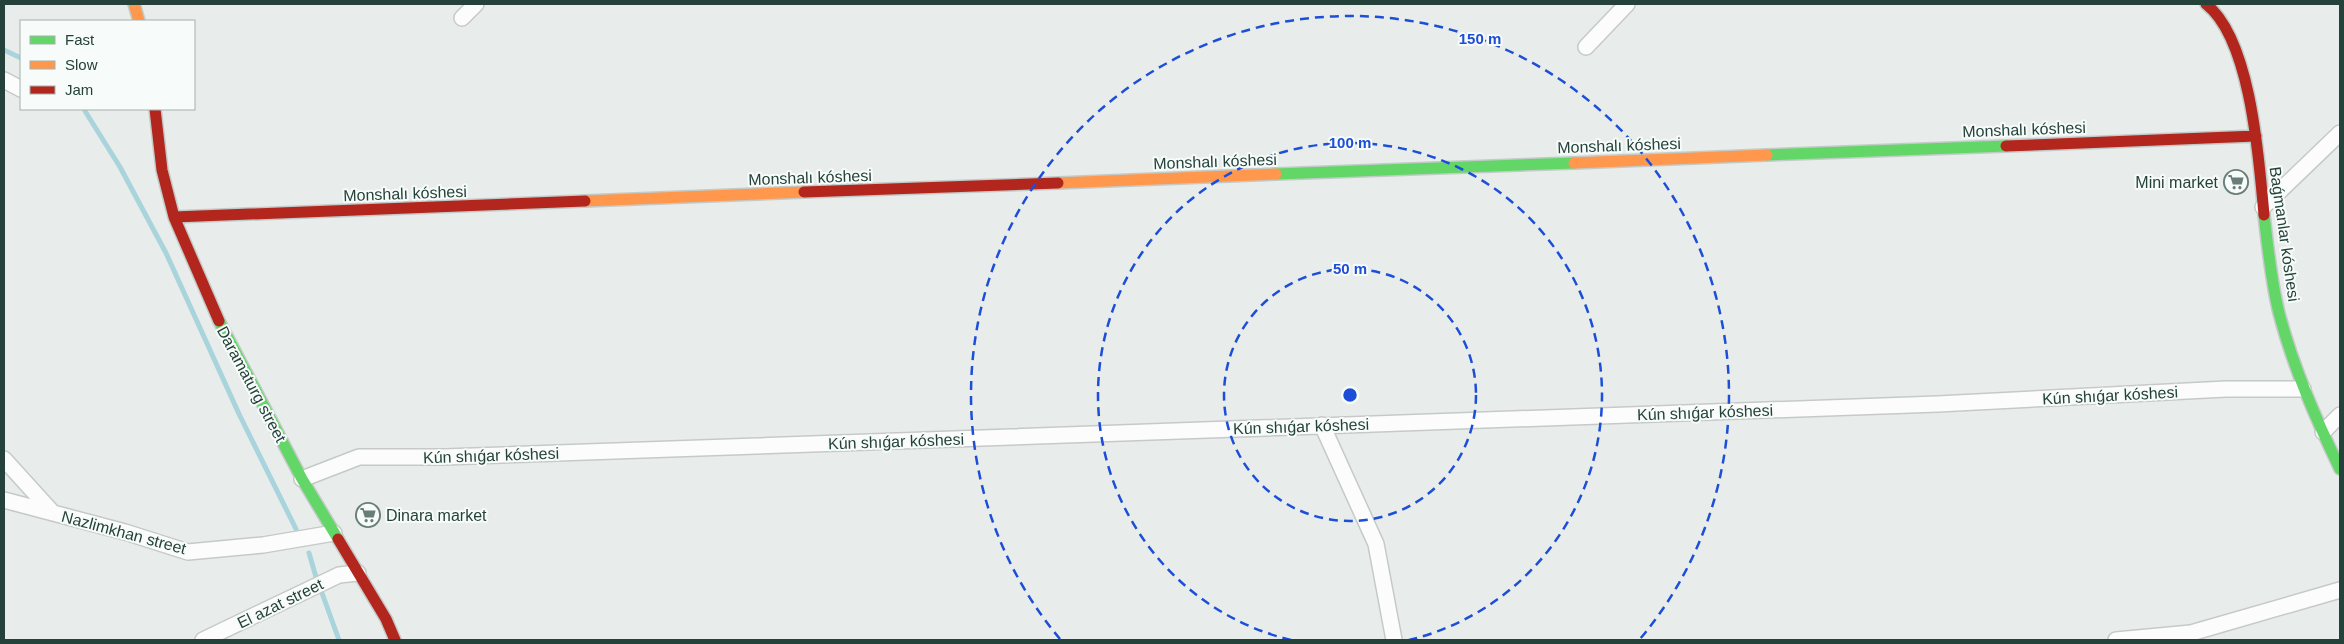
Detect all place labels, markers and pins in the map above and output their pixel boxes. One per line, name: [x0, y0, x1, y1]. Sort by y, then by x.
supermarket icon: Mini market: [2223, 169, 2249, 195]
place label: Mini market: [2135, 174, 2219, 191]
centre of rings: [1341, 386, 1359, 404]
supermarket icon: Dinara market: [355, 502, 381, 528]
place label: Dinara market: [386, 507, 487, 524]

